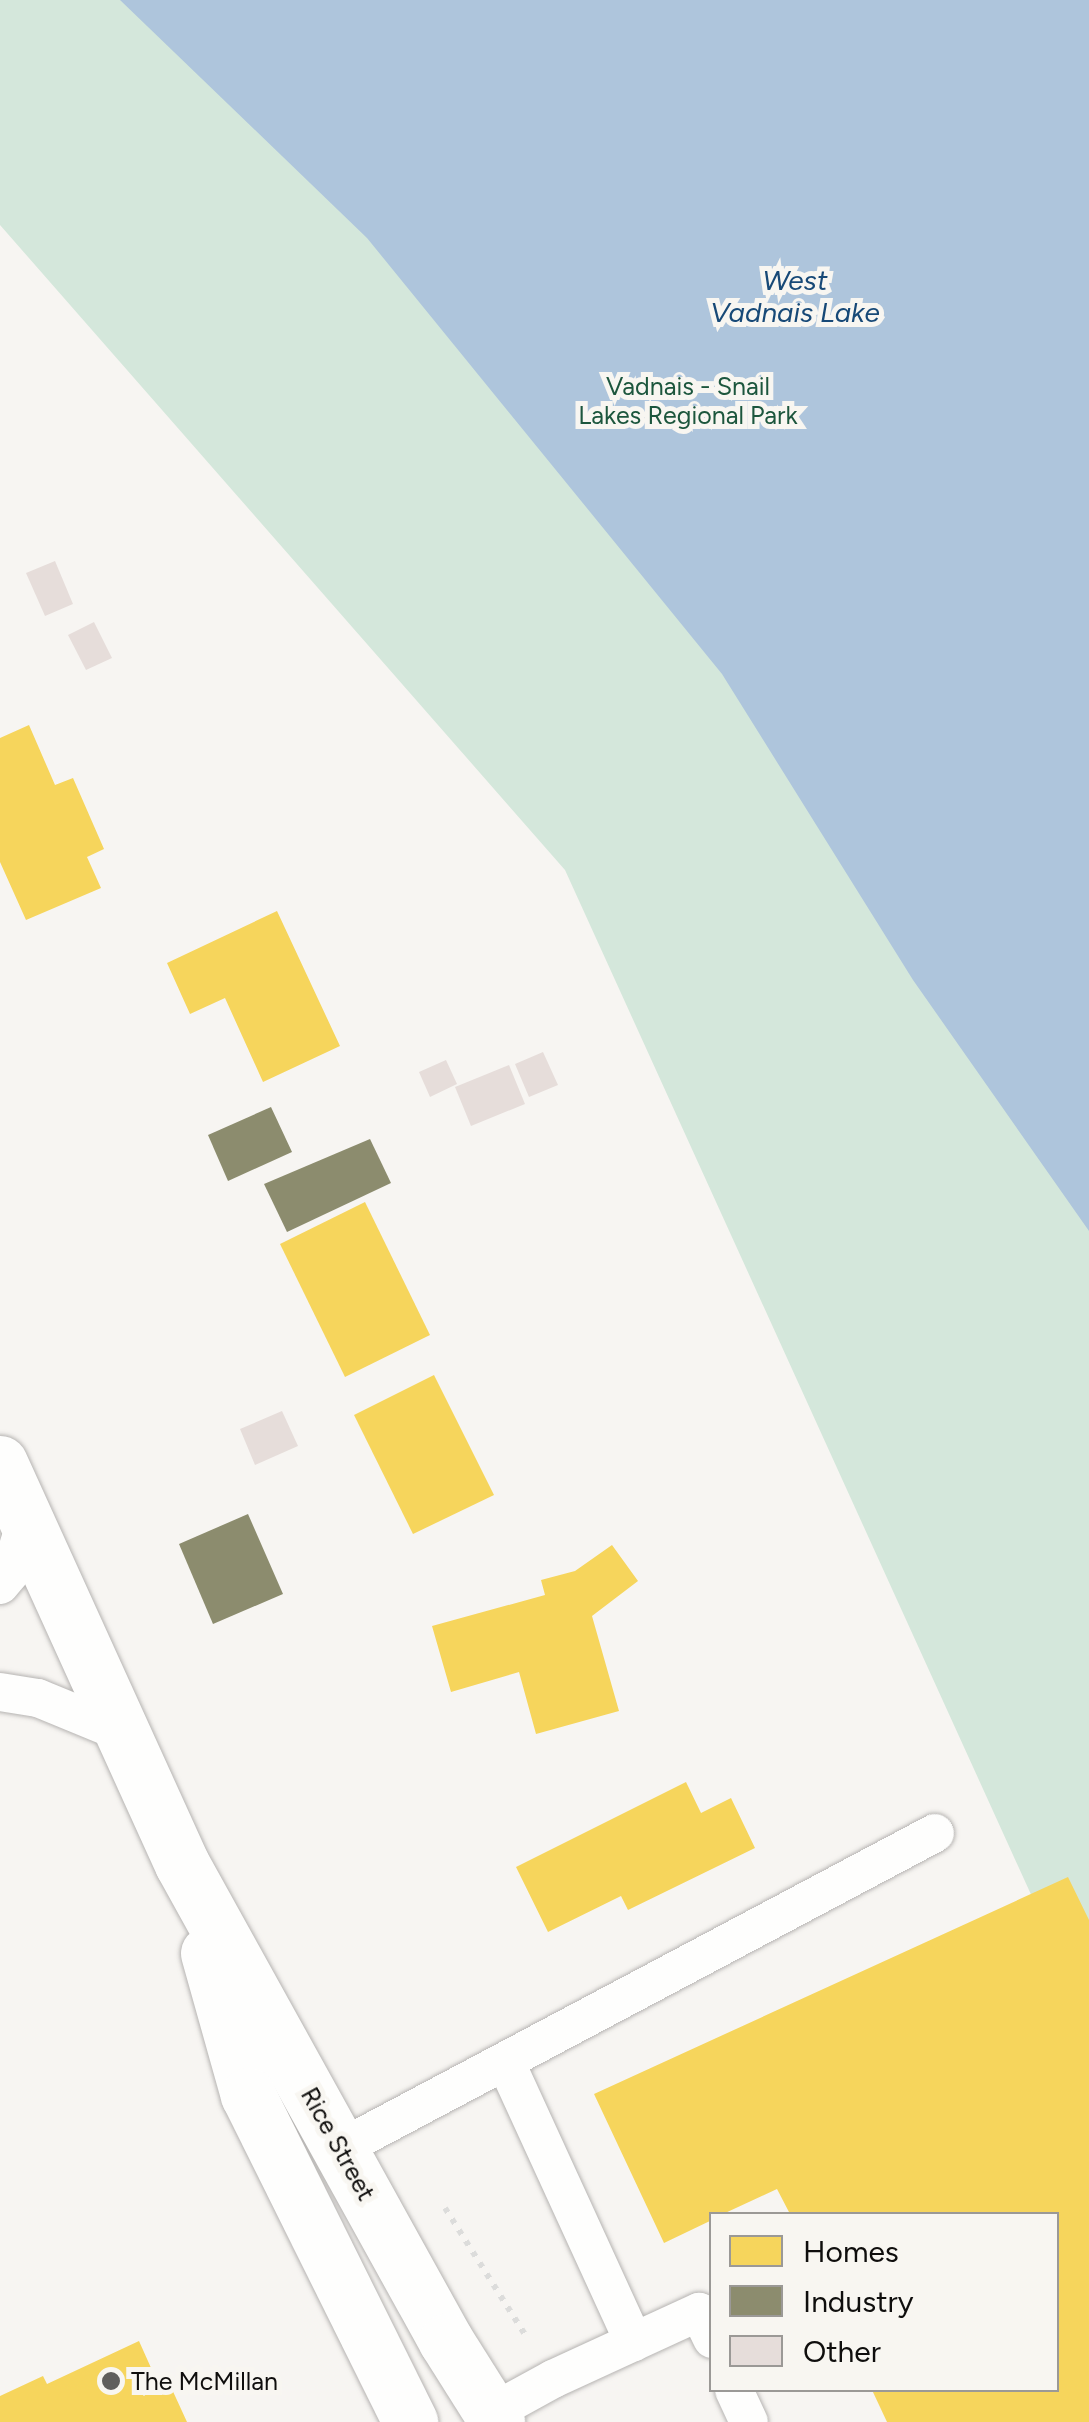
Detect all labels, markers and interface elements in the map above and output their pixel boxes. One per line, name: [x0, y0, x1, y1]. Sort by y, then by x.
water label: West Vadnais Lake: [710, 263, 880, 329]
park label: Vadnais - Snail Lakes Regional Park: [578, 372, 798, 431]
street label: Rice Street: [295, 2082, 381, 2206]
legend: [709, 2212, 1059, 2392]
text: Homes: [803, 2233, 899, 2270]
text: Industry: [803, 2283, 913, 2320]
text: Other: [803, 2333, 881, 2370]
place label: The McMillan: [131, 2366, 278, 2396]
marker: The McMillan: [100, 2370, 122, 2392]

